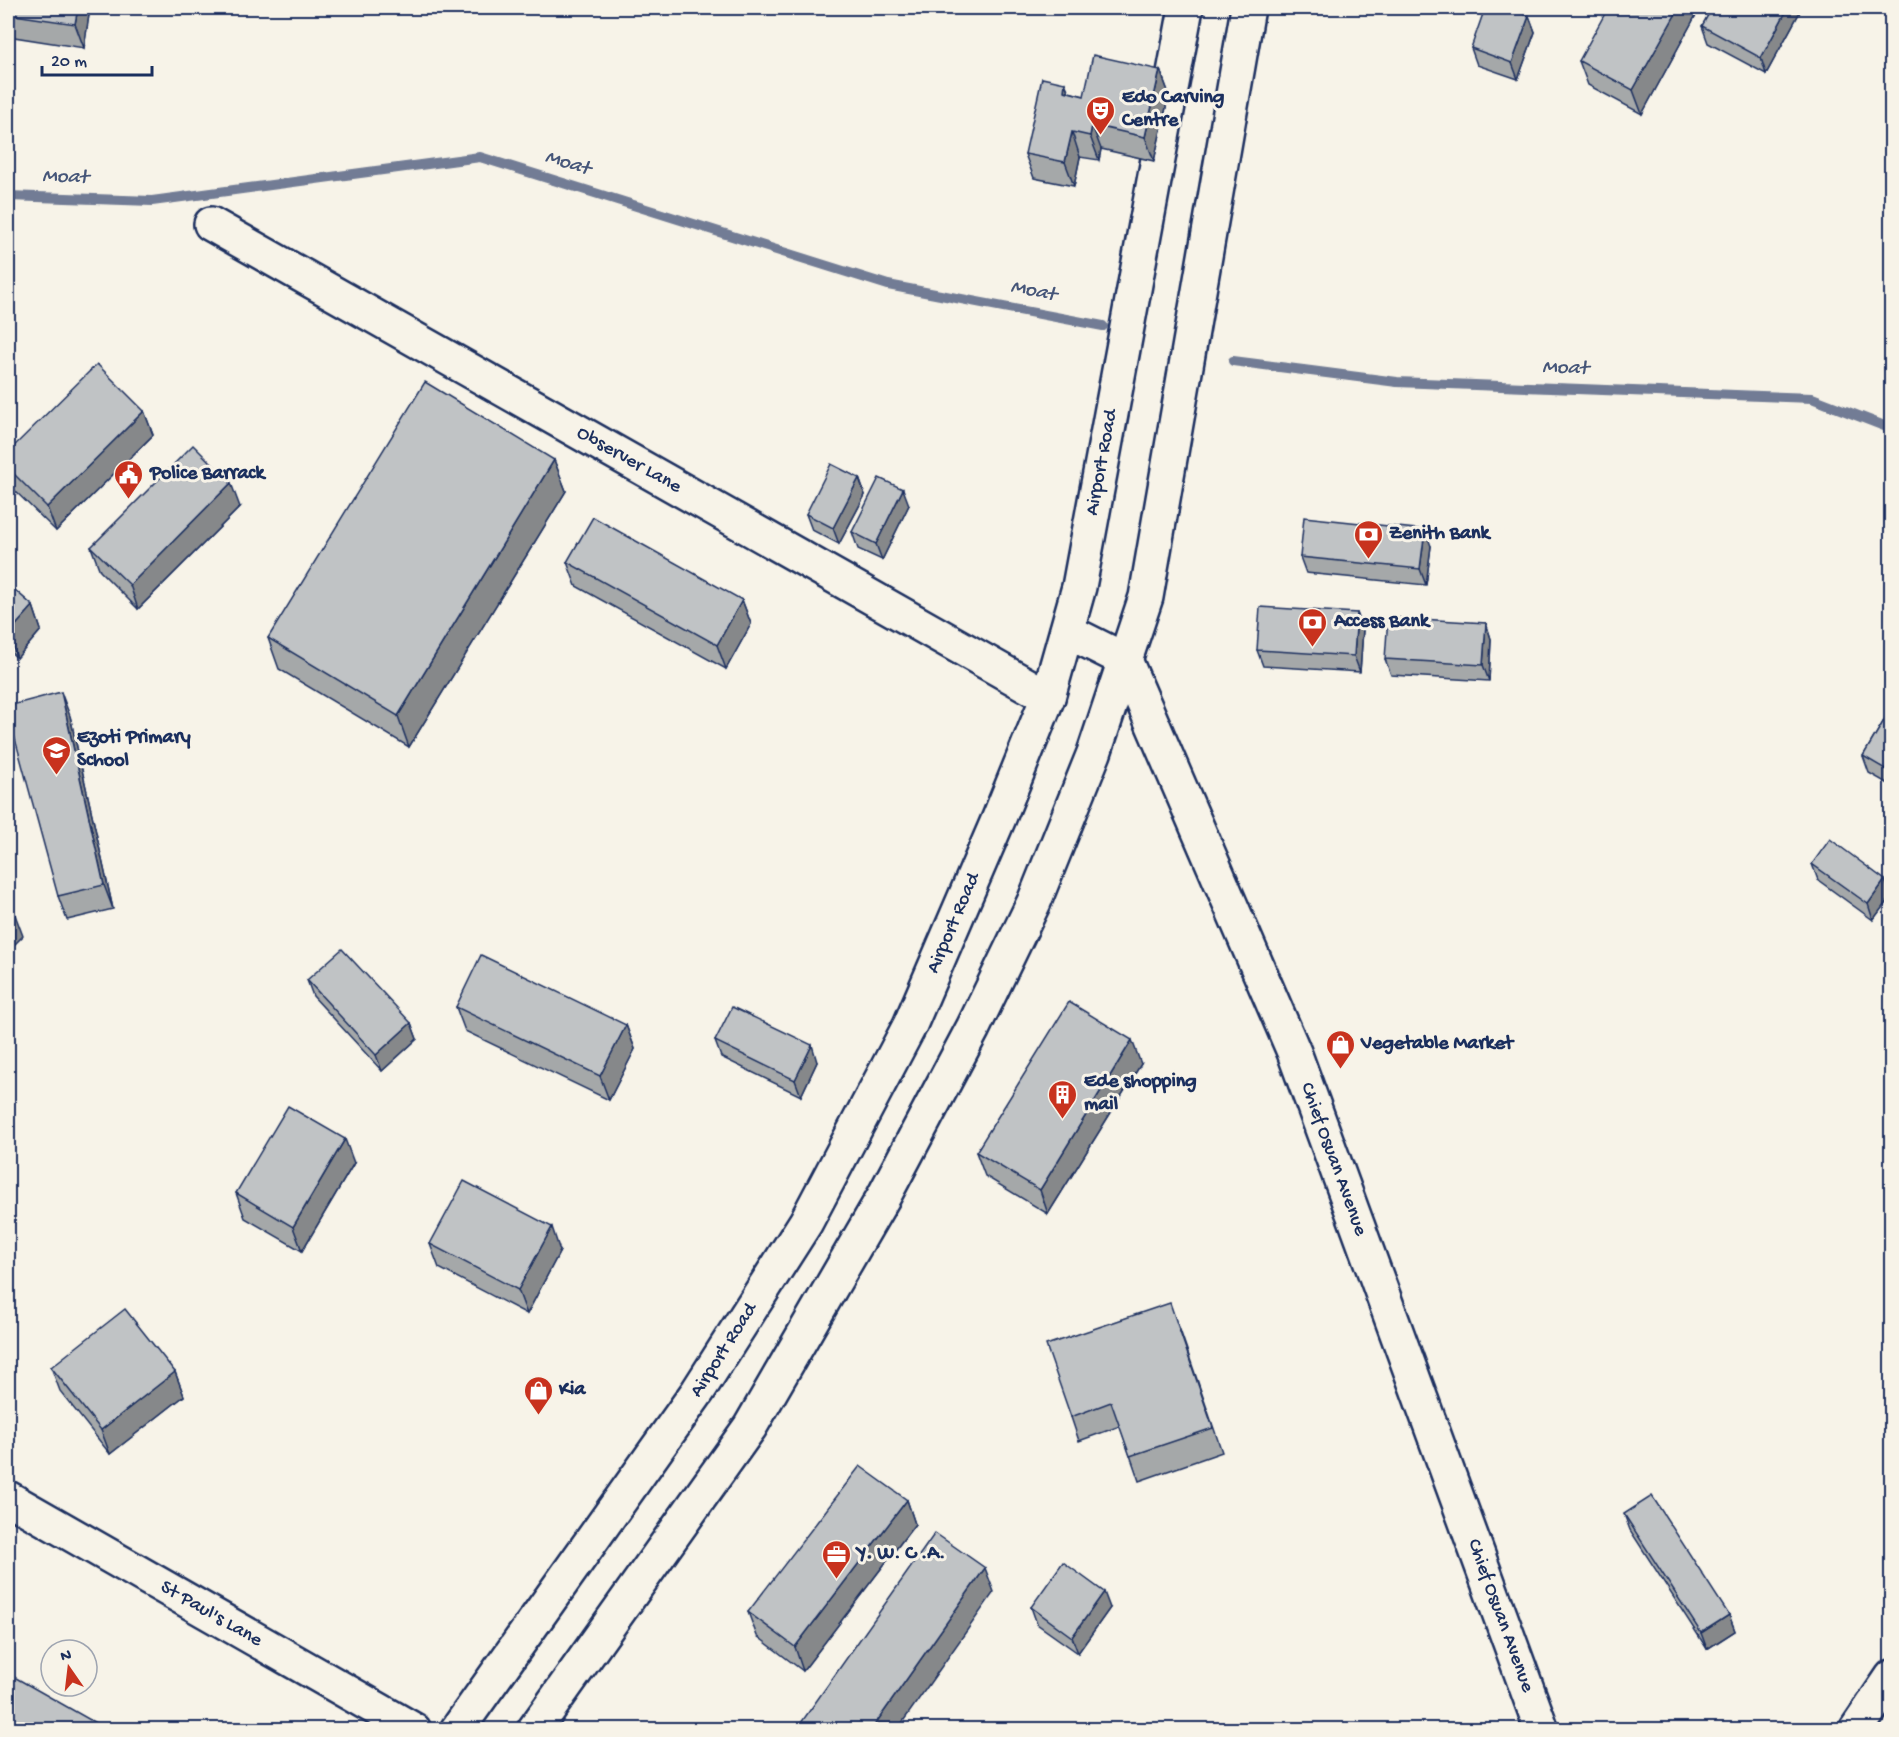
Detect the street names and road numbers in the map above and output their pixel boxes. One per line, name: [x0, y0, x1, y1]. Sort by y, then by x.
street label: Airport Road: [1081, 405, 1123, 517]
street label: Observer Lane: [572, 421, 686, 499]
street label: Airport Road: [922, 867, 986, 977]
street label: Chief Osuan Avenue: [1295, 1080, 1372, 1240]
street label: Airport Road: [685, 1297, 764, 1402]
street label: Chief Osuan Avenue: [1462, 1536, 1539, 1696]
street label: St Paul's Lane: [156, 1576, 267, 1653]

